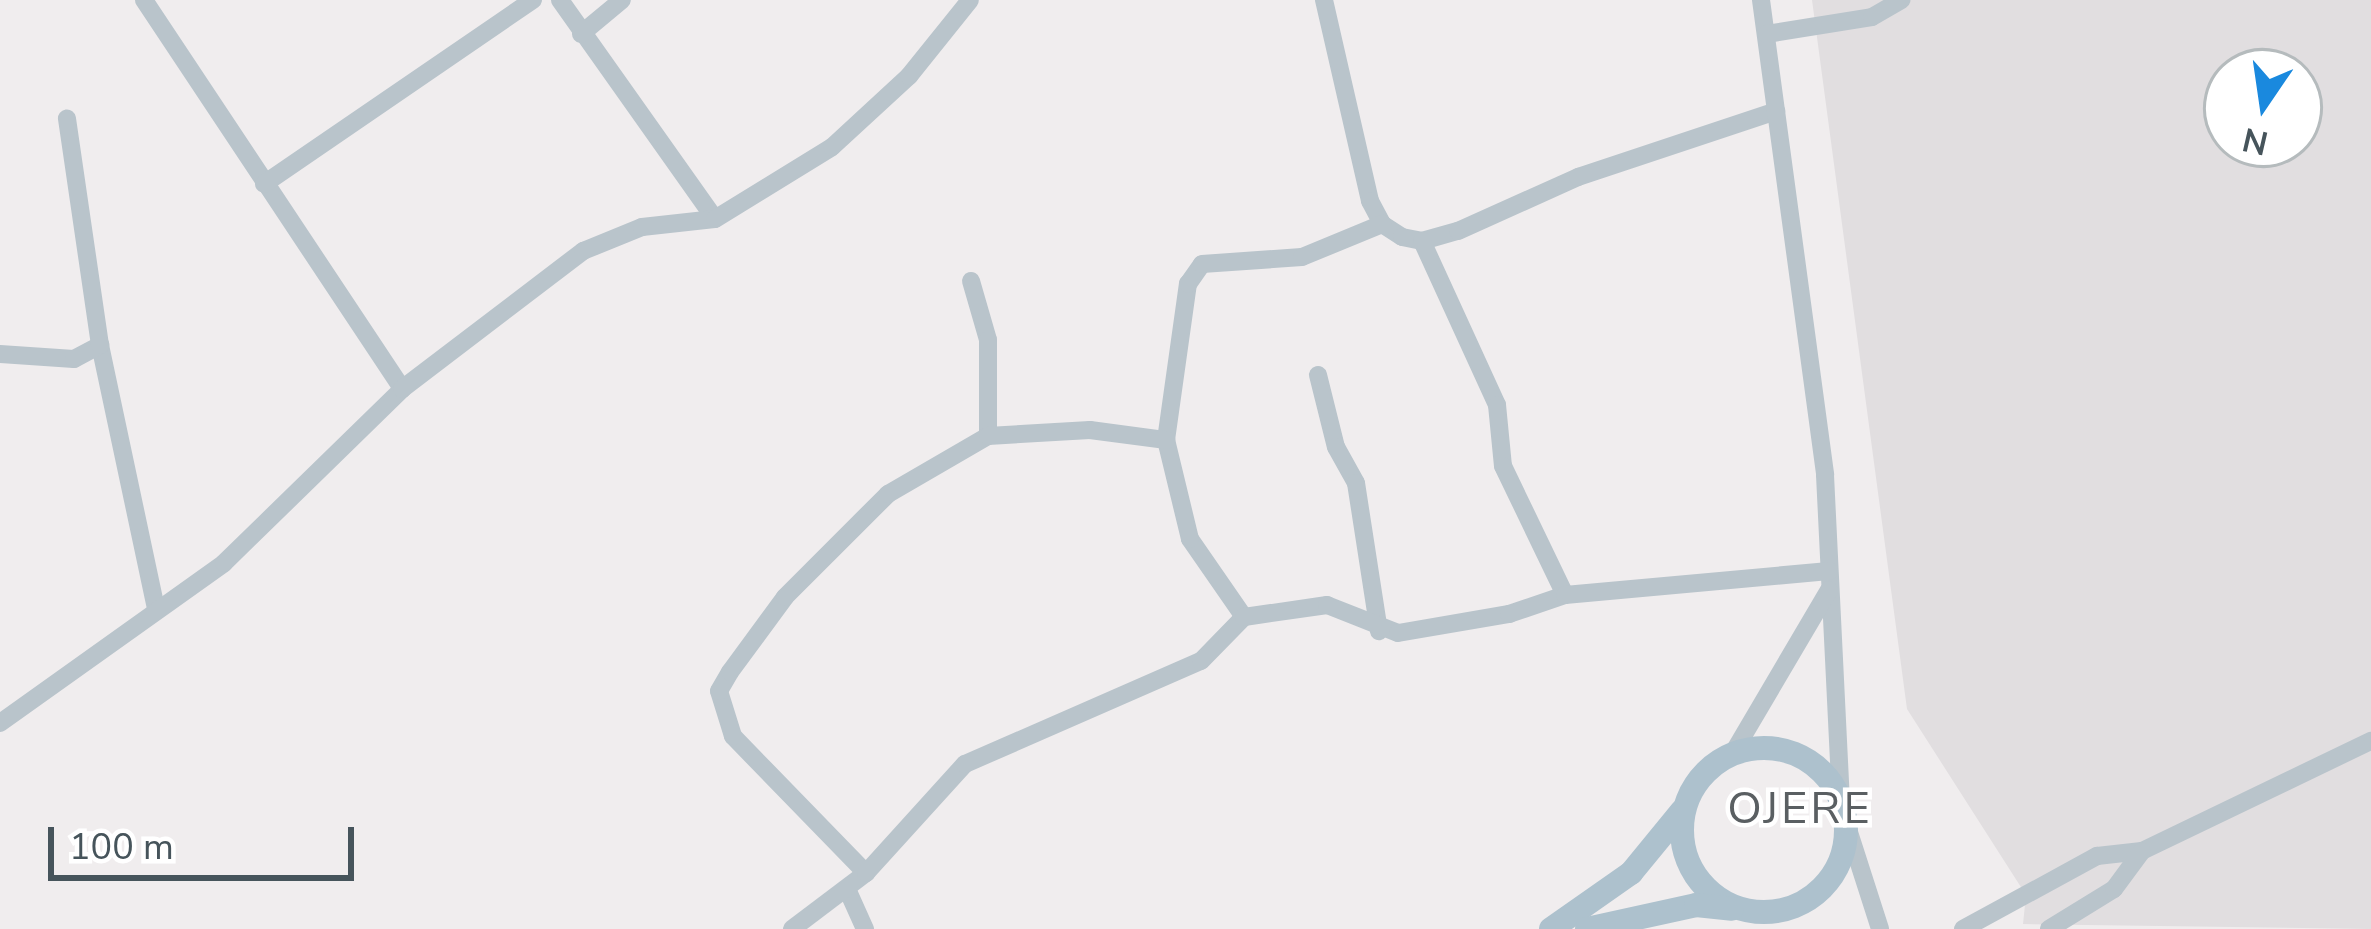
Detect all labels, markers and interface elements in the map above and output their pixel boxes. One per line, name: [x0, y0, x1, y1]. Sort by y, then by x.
north arrow: [2203, 48, 2323, 168]
text: N: [2238, 116, 2273, 165]
district label: OJERE: [1727, 782, 1873, 836]
scale bar: [54, 803, 360, 877]
text: 100 m: [69, 823, 174, 872]

